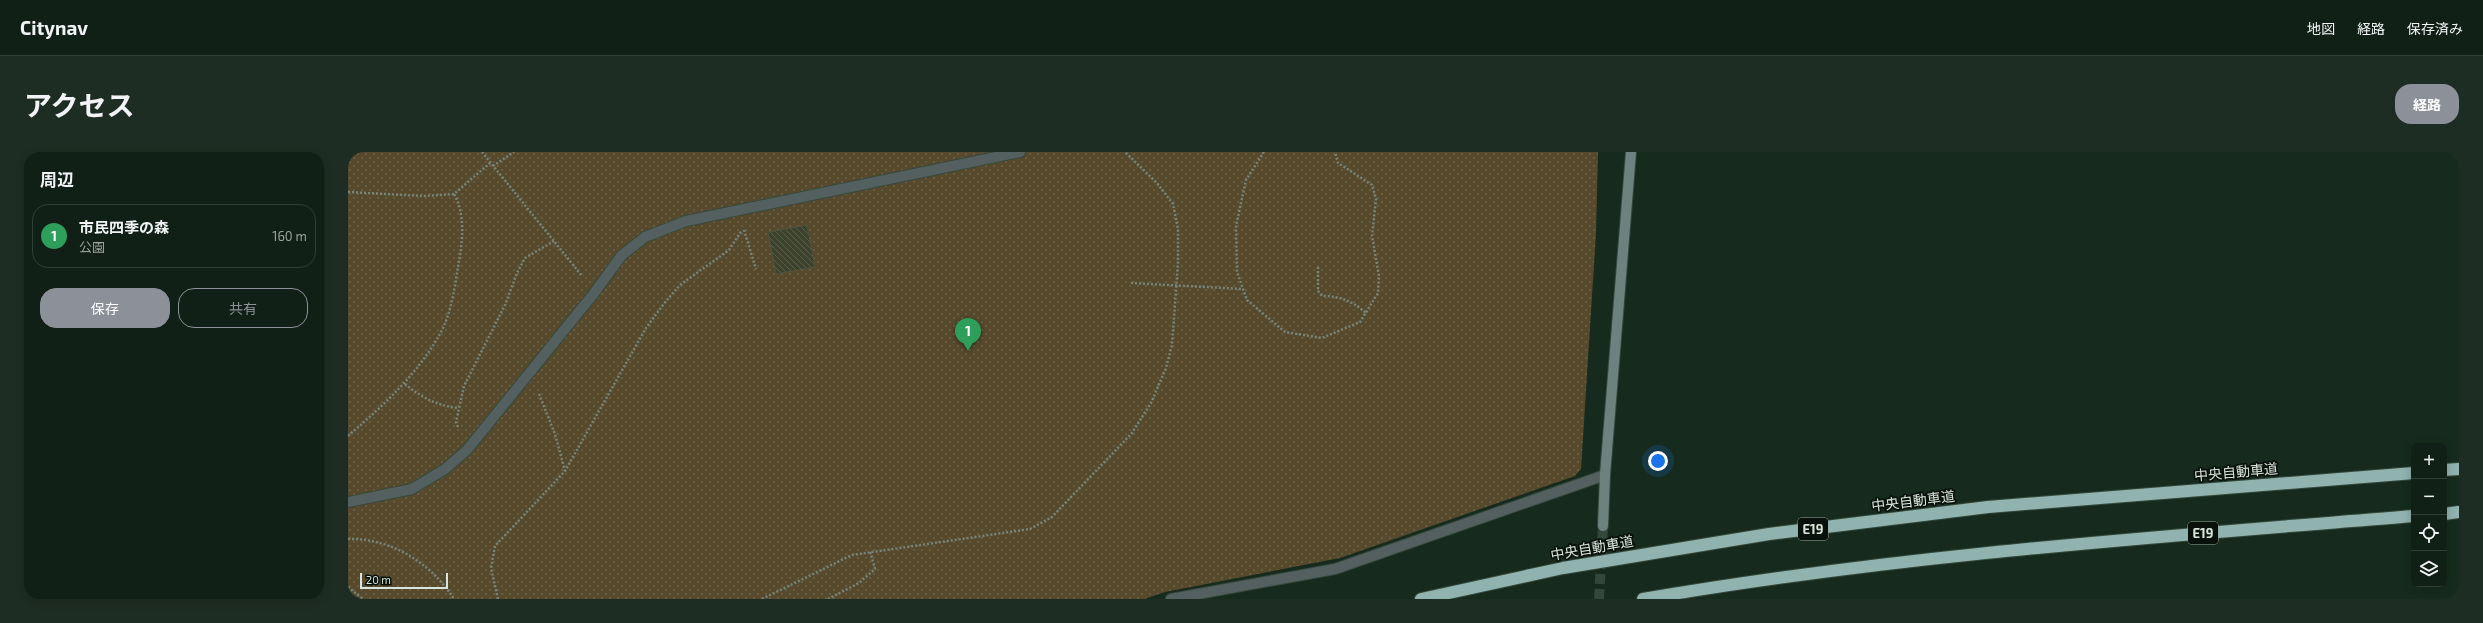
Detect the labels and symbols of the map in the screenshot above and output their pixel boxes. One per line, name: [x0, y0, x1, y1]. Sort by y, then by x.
pin: 1: [955, 318, 981, 351]
your location: [1648, 451, 1668, 471]
street label: 中央自動車道: [2193, 459, 2279, 484]
street label: 中央自動車道: [1870, 487, 1956, 514]
road number: E19: [1798, 518, 1828, 540]
road number: E19: [2188, 522, 2218, 544]
street label: 中央自動車道: [1549, 532, 1635, 563]
scale bar: [360, 571, 448, 590]

